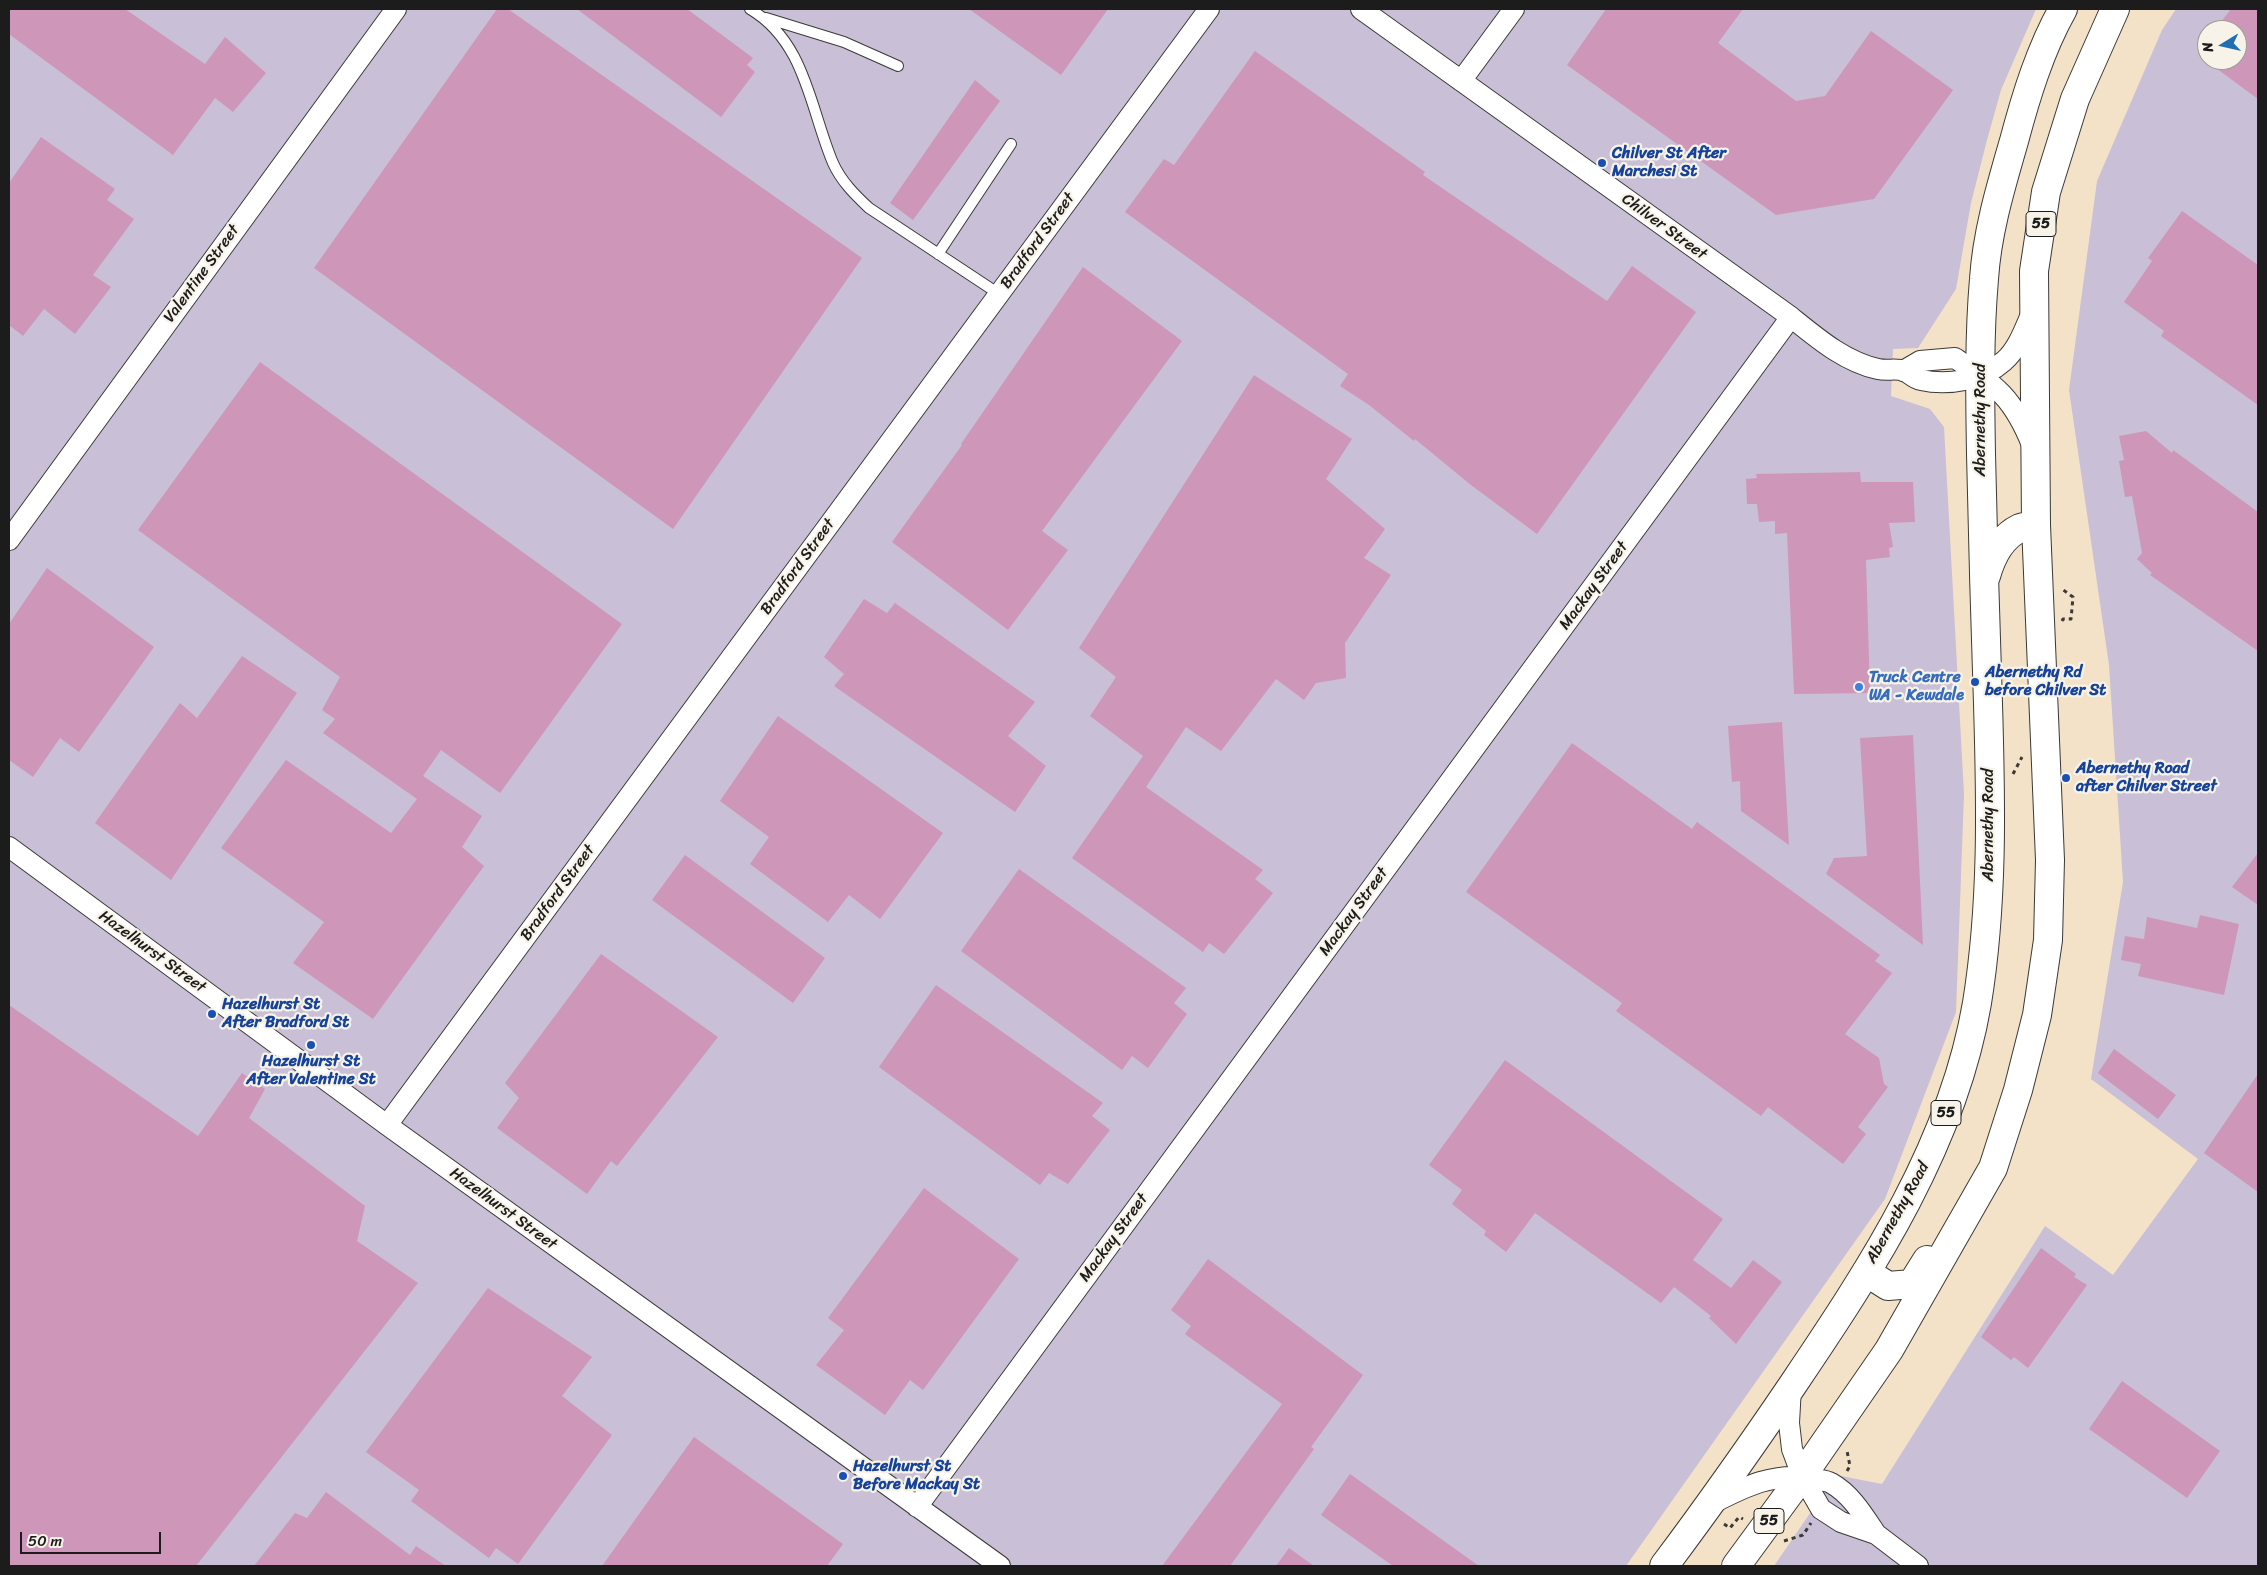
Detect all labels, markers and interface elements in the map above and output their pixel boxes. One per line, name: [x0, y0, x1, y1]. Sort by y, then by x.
north arrow: [2197, 20, 2247, 70]
text: N: [2195, 41, 2221, 54]
place label: Chilver St After Marchesi St: [1612, 144, 1726, 182]
marker: Chilver St After Marchesi St: [1596, 157, 1608, 169]
street label: Bradford Street: [997, 189, 1079, 293]
street label: Chilver Street: [1618, 190, 1710, 264]
road number: 55: [2026, 212, 2056, 236]
street label: Valentine Street: [160, 221, 244, 327]
street label: Abernethy Road: [1971, 363, 1991, 477]
street label: Bradford Street: [757, 515, 839, 619]
street label: Mackay Street: [1556, 538, 1632, 634]
place label: Abernethy Rd before Chilver St: [1985, 663, 2106, 701]
place label: Truck Centre WA - Kewdale: [1869, 668, 1964, 706]
marker: Abernethy Rd before Chilver St: [1969, 676, 1981, 688]
marker: Truck Centre WA - Kewdale: [1853, 681, 1865, 693]
place label: Abernethy Road after Chilver Street: [2076, 759, 2217, 797]
street label: Abernethy Road: [1979, 768, 1999, 882]
marker: Abernethy Road after Chilver Street: [2060, 772, 2072, 784]
street label: Bradford Street: [517, 841, 599, 945]
street label: Mackay Street: [1316, 864, 1392, 960]
street label: Hazelhurst Street: [95, 907, 209, 997]
place label: Hazelhurst St After Bradford St: [222, 995, 349, 1033]
marker: Hazelhurst St After Bradford St: [206, 1008, 218, 1020]
marker: Hazelhurst St After Valentine St: [305, 1039, 317, 1051]
place label: Hazelhurst St After Valentine St: [246, 1052, 376, 1090]
road number: 55: [1931, 1100, 1961, 1126]
street label: Abernethy Road: [1862, 1159, 1934, 1267]
street label: Hazelhurst Street: [446, 1164, 560, 1254]
street label: Mackay Street: [1076, 1190, 1152, 1286]
place label: Hazelhurst St Before Mackay St: [853, 1457, 980, 1495]
marker: Hazelhurst St Before Mackay St: [837, 1470, 849, 1482]
road number: 55: [1754, 1508, 1784, 1534]
scale bar: [22, 1522, 164, 1554]
text: 50 m: [28, 1528, 62, 1554]

